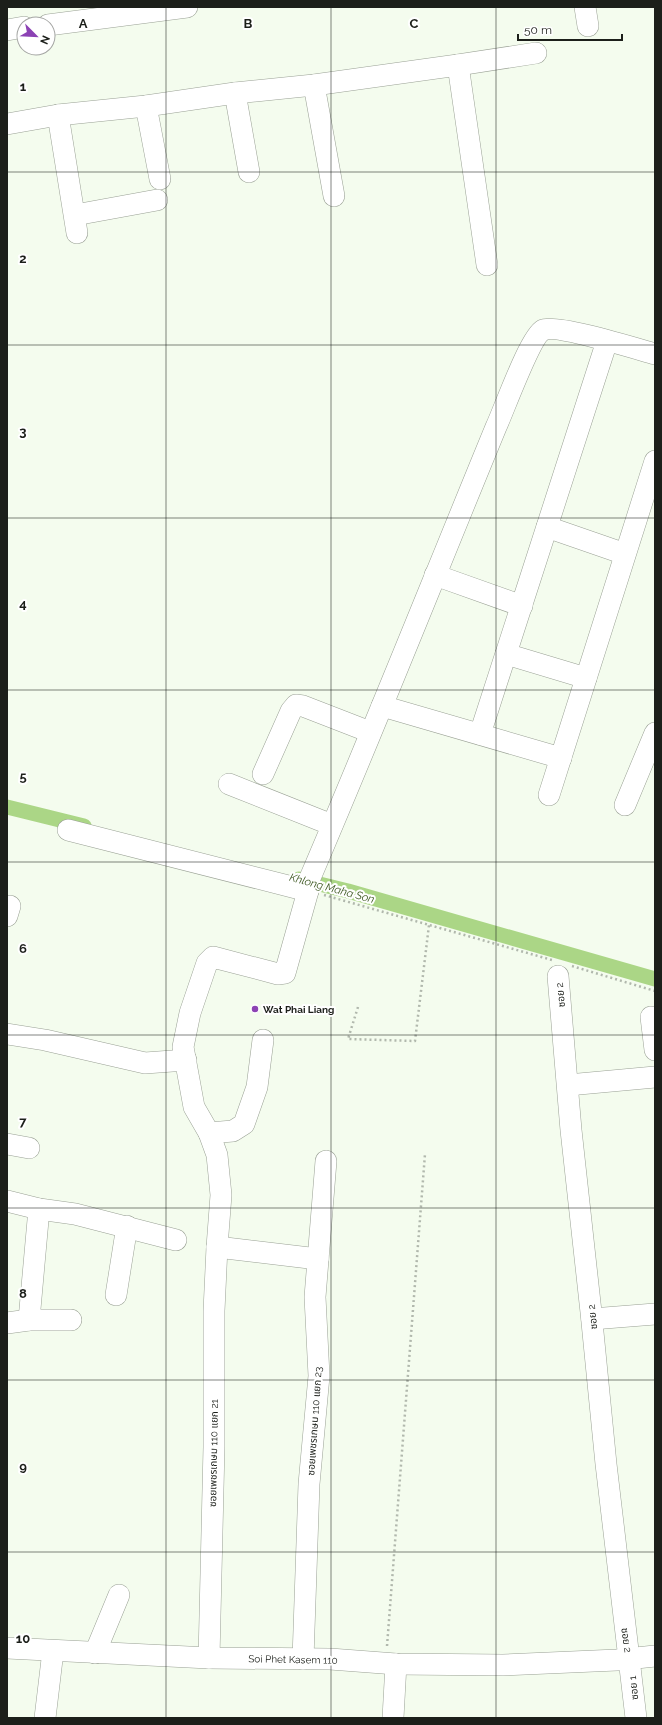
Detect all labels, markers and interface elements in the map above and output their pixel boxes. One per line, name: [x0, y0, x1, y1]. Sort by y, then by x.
north arrow: [16, 16, 56, 56]
text: A: [79, 16, 88, 31]
text: B: [244, 16, 253, 31]
text: C: [410, 16, 419, 31]
scale bar: [518, 16, 622, 42]
text: 50 m: [524, 23, 552, 37]
text: N: [37, 33, 52, 46]
text: 1: [20, 79, 27, 94]
text: 2: [19, 251, 27, 266]
text: 3: [19, 424, 27, 439]
text: 4: [19, 596, 27, 611]
text: 5: [19, 769, 27, 784]
water label: Khlong Maha Son: [288, 871, 376, 906]
text: 6: [19, 941, 27, 956]
street label: ซอย 2: [554, 982, 567, 1008]
marker: Wat Phai Liang: [250, 1004, 260, 1014]
place label: Wat Phai Liang: [263, 1004, 334, 1015]
text: 7: [19, 1114, 27, 1129]
text: 8: [19, 1286, 27, 1301]
street label: ซอย 2: [586, 1304, 599, 1330]
street label: ซอยเพชรเกษม 110 แยก 23: [305, 1366, 324, 1476]
street label: ซอยเพชรเกษม 110 แยก 21: [207, 1398, 220, 1507]
text: 9: [19, 1459, 27, 1474]
street label: ซอย 2: [619, 1627, 634, 1653]
text: 10: [16, 1631, 30, 1646]
street label: Soi Phet Kasem 110: [248, 1653, 338, 1666]
street label: ซอย 1: [627, 1675, 640, 1700]

